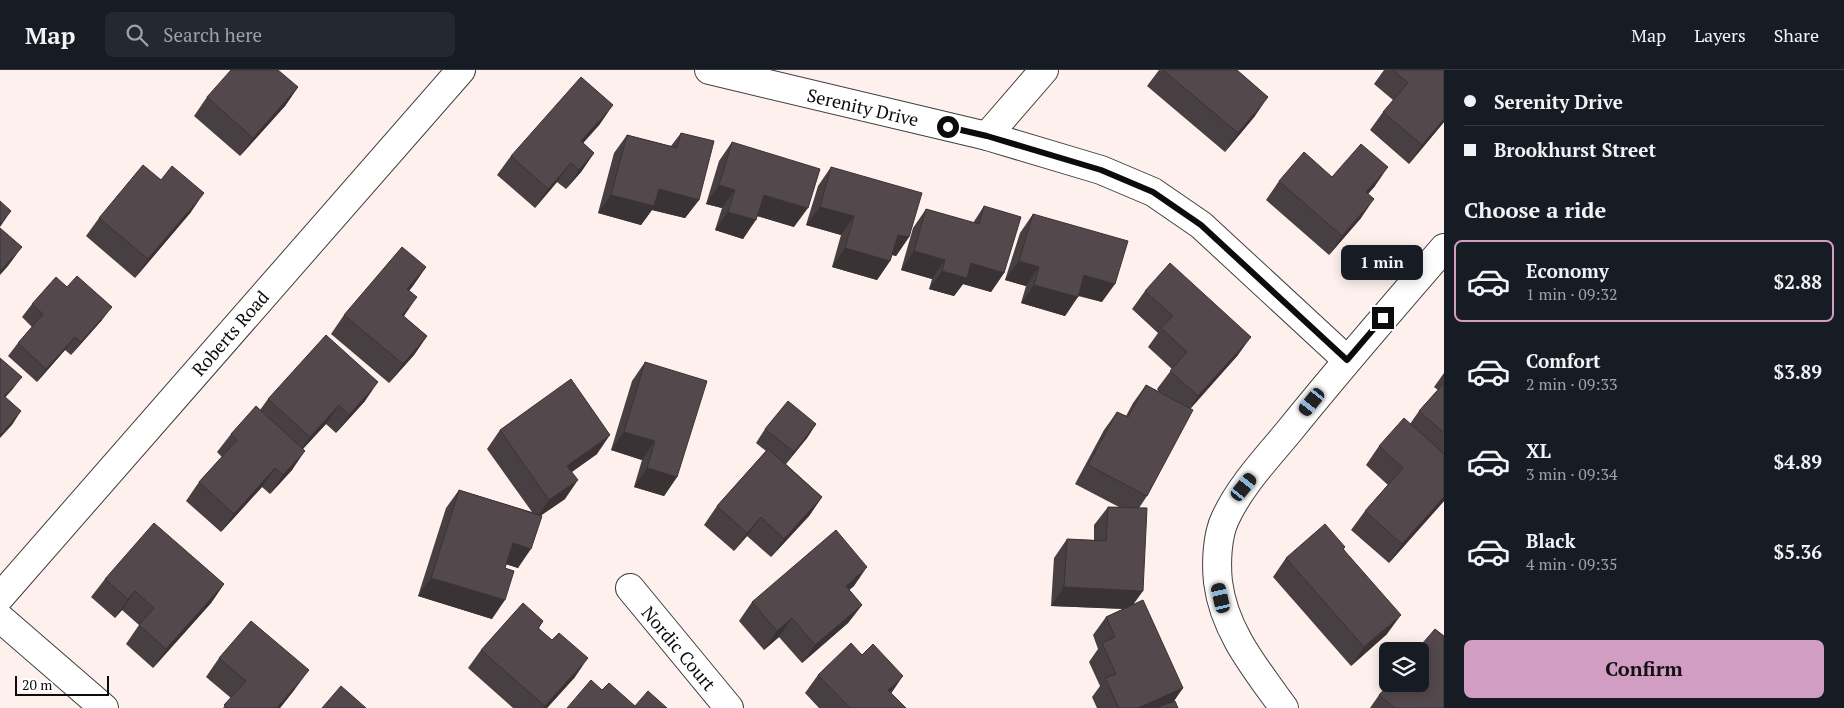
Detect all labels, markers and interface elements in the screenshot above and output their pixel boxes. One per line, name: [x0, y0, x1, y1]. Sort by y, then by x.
search box: [105, 12, 455, 57]
text: Map: [25, 19, 75, 51]
icon: search: [123, 21, 151, 49]
text: Search here: [163, 22, 262, 47]
text: Map: [1631, 23, 1666, 47]
text: Layers: [1694, 23, 1746, 47]
text: Share: [1774, 23, 1819, 47]
street label: Serenity Drive: [805, 83, 921, 131]
text: Serenity Drive: [1494, 89, 1623, 114]
route start: [937, 116, 959, 138]
text: Brookhurst Street: [1494, 137, 1656, 162]
text: Choose a ride: [1464, 195, 1606, 224]
callout: 1 min: [1342, 246, 1424, 280]
text: 1 min: [1360, 251, 1404, 273]
text: Economy: [1526, 258, 1609, 283]
icon: car: [1466, 259, 1511, 304]
text: $2.88: [1773, 269, 1822, 294]
text: 1 min · 09:32: [1526, 283, 1618, 305]
street label: Roberts Road: [186, 285, 274, 381]
route end: [1372, 307, 1394, 329]
text: Comfort: [1526, 348, 1601, 373]
icon: car: [1466, 349, 1511, 394]
text: $3.89: [1773, 359, 1822, 384]
text: 2 min · 09:33: [1526, 373, 1618, 395]
car: [1296, 386, 1327, 418]
text: XL: [1526, 438, 1551, 463]
icon: car: [1466, 439, 1511, 484]
text: $4.89: [1773, 449, 1822, 474]
text: 3 min · 09:34: [1526, 463, 1618, 485]
car: [1228, 471, 1259, 503]
text: Black: [1526, 528, 1576, 553]
icon: car: [1466, 529, 1511, 574]
text: $5.36: [1773, 539, 1822, 564]
text: 4 min · 09:35: [1526, 553, 1618, 575]
car: [1210, 582, 1231, 614]
street label: Nordic Court: [637, 601, 722, 696]
button: Confirm: [1464, 640, 1824, 698]
map controls: [1379, 642, 1429, 692]
button: layers: [1379, 642, 1429, 692]
scale bar: [15, 673, 109, 696]
text: 20 m: [22, 675, 52, 694]

